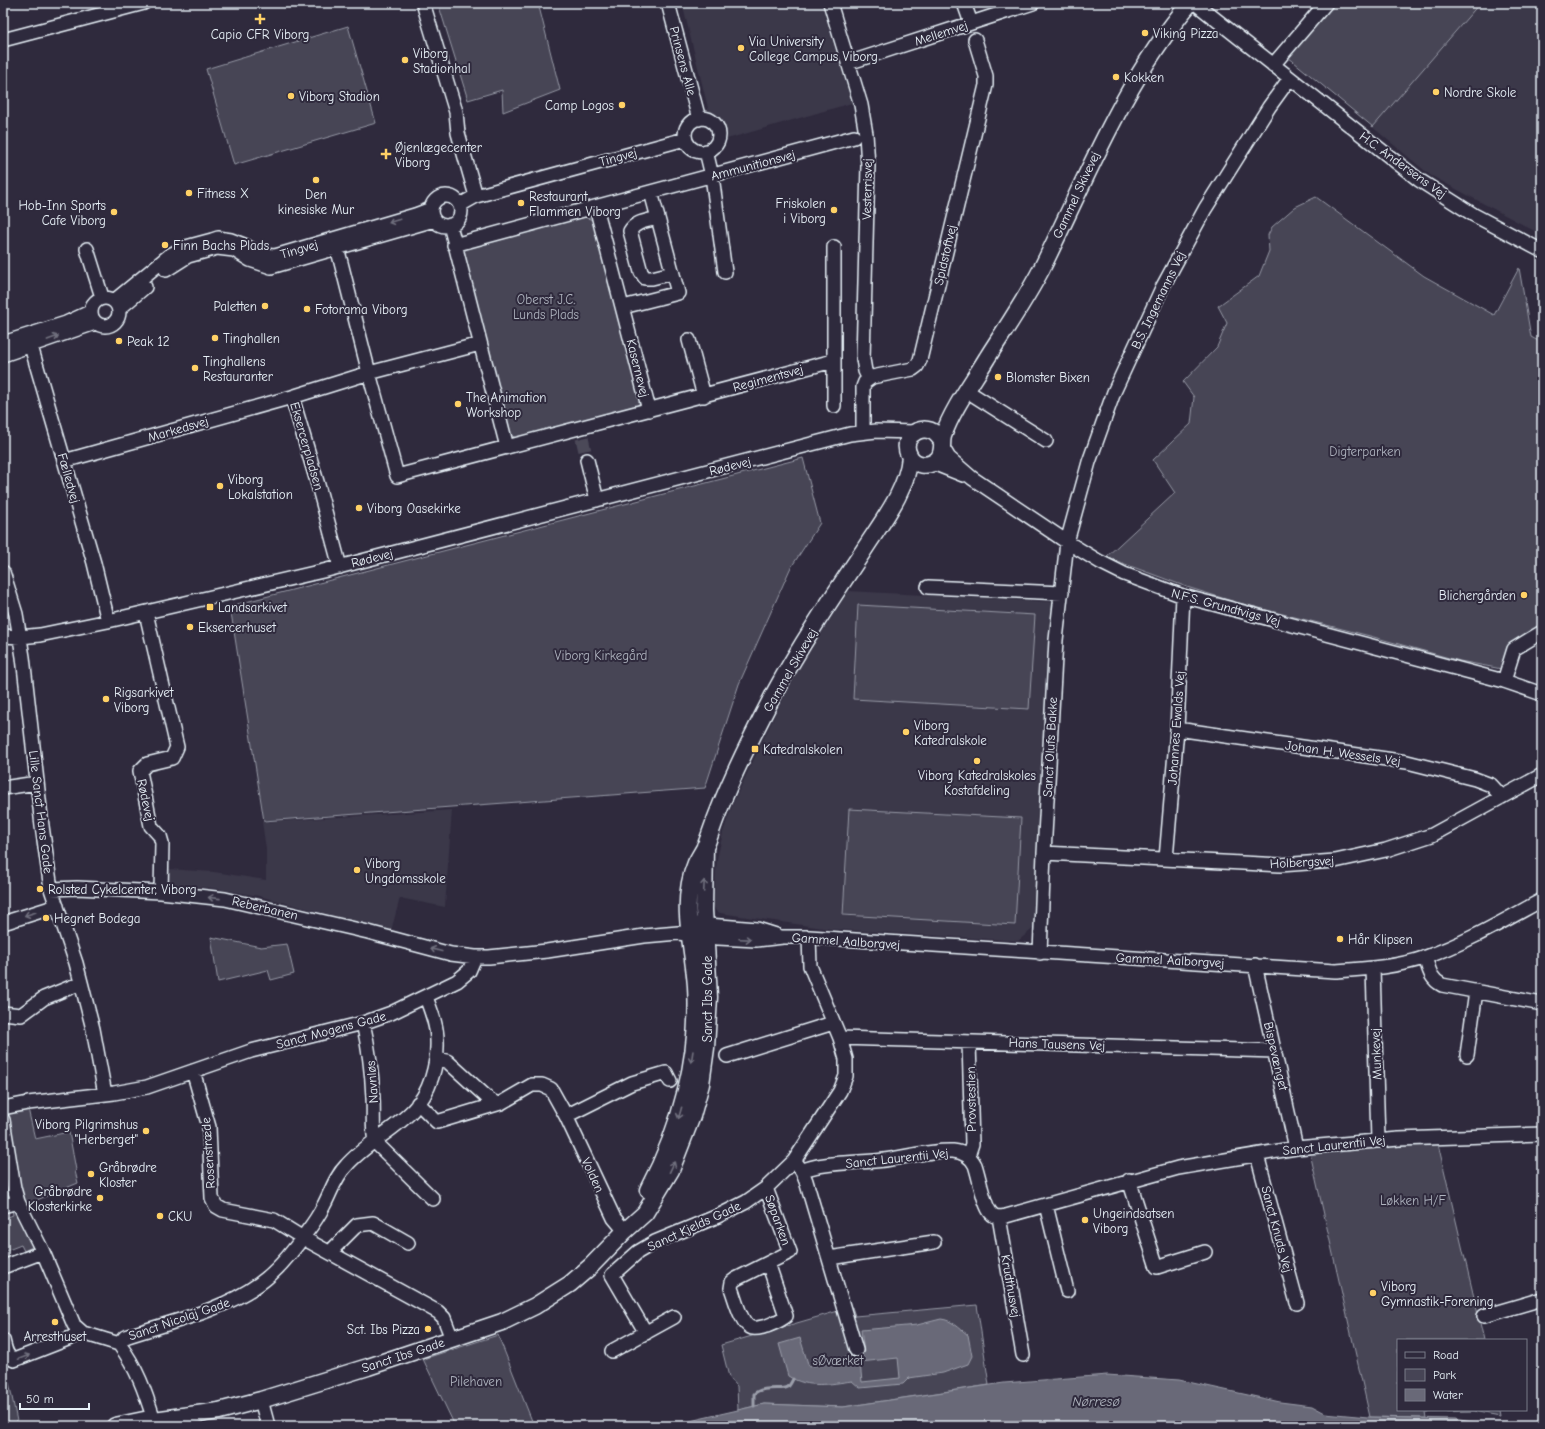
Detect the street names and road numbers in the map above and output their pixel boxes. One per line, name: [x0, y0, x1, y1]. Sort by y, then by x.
street label: Mellemvej: [912, 17, 970, 49]
street label: Prinsens Alle: [667, 25, 700, 98]
street label: H.C. Andersens Vej: [1357, 128, 1449, 202]
street label: Tingvej: [597, 145, 639, 169]
street label: Ammunitionsvej: [709, 147, 797, 183]
street label: Gammel Skivevej: [1049, 149, 1103, 241]
street label: Vesterrisvej: [859, 158, 875, 220]
street label: Spidstoftvej: [931, 223, 959, 287]
street label: Tingvej: [278, 236, 320, 262]
street label: B.S. Ingemanns Vej: [1128, 249, 1188, 351]
street label: Kasernevej: [624, 337, 652, 399]
street label: Regimentsvej: [731, 361, 805, 395]
street label: Eksercerpladsen: [287, 400, 327, 492]
street label: Markedsvej: [146, 413, 210, 445]
street label: Fælledvej: [55, 451, 83, 505]
street label: Rødevej: [707, 454, 753, 478]
street label: Rødevej: [349, 546, 395, 570]
street label: N.F.S. Grundtvigs Vej: [1170, 585, 1282, 629]
street label: Gammel Skivevej: [760, 626, 820, 714]
street label: Johannes Ewalds Vej: [1165, 670, 1187, 786]
street label: Sanct Olufs Bakke: [1040, 696, 1060, 797]
street label: Johan H. Wessels Vej: [1284, 737, 1402, 769]
street label: Lille Sanct Hans Gade: [26, 750, 56, 875]
street label: Rødevej: [134, 778, 158, 822]
street label: Holbergsvej: [1269, 853, 1335, 871]
street label: Reberbanen: [231, 893, 299, 923]
street label: Gammel Aalborgvej: [791, 930, 901, 952]
street label: Gammel Aalborgvej: [1115, 950, 1225, 970]
street label: Sanct Ibs Gade: [700, 955, 715, 1042]
street label: Sanct Mogens Gade: [275, 1008, 388, 1052]
street label: Bispevænget: [1261, 1020, 1291, 1093]
street label: Munkevej: [1368, 1028, 1384, 1080]
street label: Hans Tausens Vej: [1008, 1035, 1106, 1053]
street label: Navnløs: [363, 1060, 381, 1104]
street label: Provstestien: [963, 1066, 979, 1132]
street label: Rosenstræde: [198, 1116, 218, 1189]
street label: Sanct Laurentii Vej: [1282, 1132, 1386, 1158]
street label: Sanct Laurentii Vej: [845, 1145, 949, 1171]
street label: Volden: [578, 1155, 608, 1195]
street label: Sanct Knuds Vej: [1258, 1184, 1296, 1274]
street label: Søparken: [762, 1193, 794, 1247]
street label: Sanct Kjelds Gade: [645, 1198, 743, 1254]
street label: Krudthusvej: [998, 1253, 1024, 1319]
street label: Sanct Nicolaj Gade: [126, 1294, 232, 1343]
street label: Sanct Ibs Gade: [360, 1334, 447, 1376]

